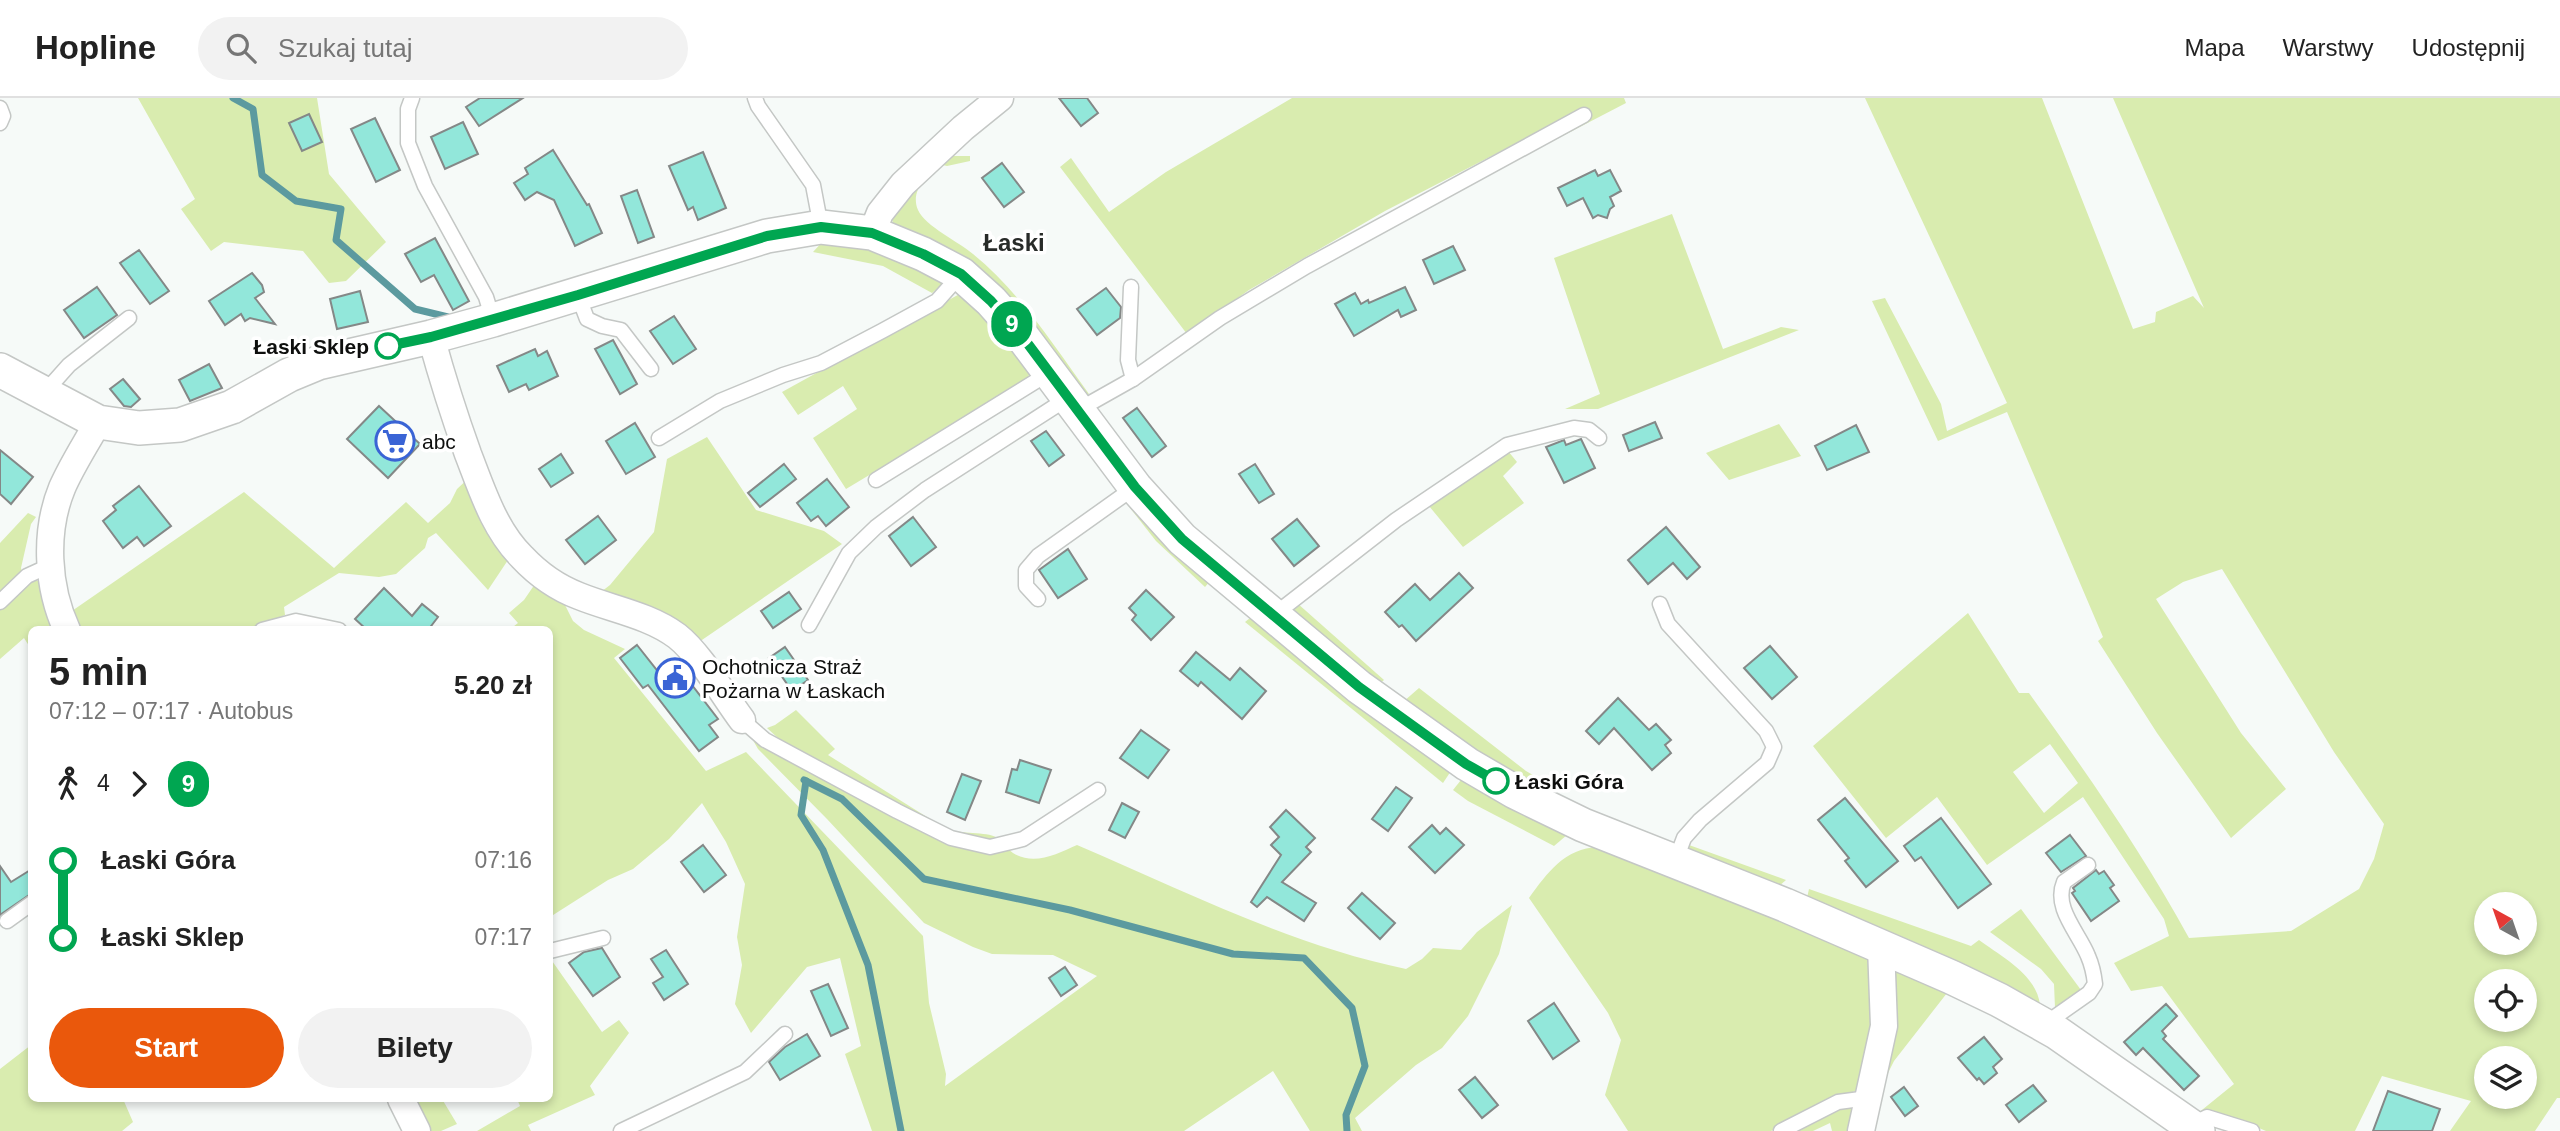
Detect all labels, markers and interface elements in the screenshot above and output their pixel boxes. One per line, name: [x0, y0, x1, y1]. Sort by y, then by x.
search box: [198, 17, 688, 80]
text: Hopline: [35, 29, 156, 66]
icon: search: [222, 29, 260, 67]
text: Szukaj tutaj: [278, 33, 412, 63]
text: Mapa: [2184, 34, 2244, 61]
text: Warstwy: [2282, 34, 2374, 61]
text: Udostępnij: [2412, 34, 2525, 61]
district label: Łaski: [983, 229, 1045, 256]
line badge: 9: [989, 301, 1035, 347]
text: 9: [1005, 310, 1019, 337]
marker: Łaski Sklep: [375, 333, 401, 359]
place label: Łaski Sklep: [253, 335, 369, 358]
supermarket icon: abc: [374, 420, 416, 462]
place label: abc: [422, 430, 456, 453]
text: 5 min: [49, 651, 148, 693]
place label: Ochotnicza Straż Pożarna w Łaskach: [702, 655, 885, 702]
public building icon: Ochotnicza Straż Pożarna w Łaskach: [654, 657, 696, 699]
text: 5.20 zł: [454, 670, 532, 700]
text: 07:12 – 07:17 · Autobus: [49, 698, 293, 724]
icon: walk: [49, 765, 87, 803]
icon: forward: [120, 765, 158, 803]
marker: Łaski Góra: [1483, 768, 1509, 794]
text: 4: [97, 770, 110, 796]
text: 9: [182, 770, 195, 797]
place label: Łaski Góra: [1515, 770, 1624, 793]
text: Łaski Góra: [101, 845, 235, 875]
text: 07:16: [474, 847, 532, 873]
north arrow: [2474, 892, 2538, 956]
map controls: [2474, 892, 2537, 1109]
text: Łaski Sklep: [101, 922, 244, 952]
text: 07:17: [474, 924, 532, 950]
button: locate: [2474, 969, 2537, 1032]
button: Start: [49, 1008, 284, 1088]
button: Bilety: [298, 1008, 532, 1088]
button: layers: [2474, 1046, 2537, 1109]

